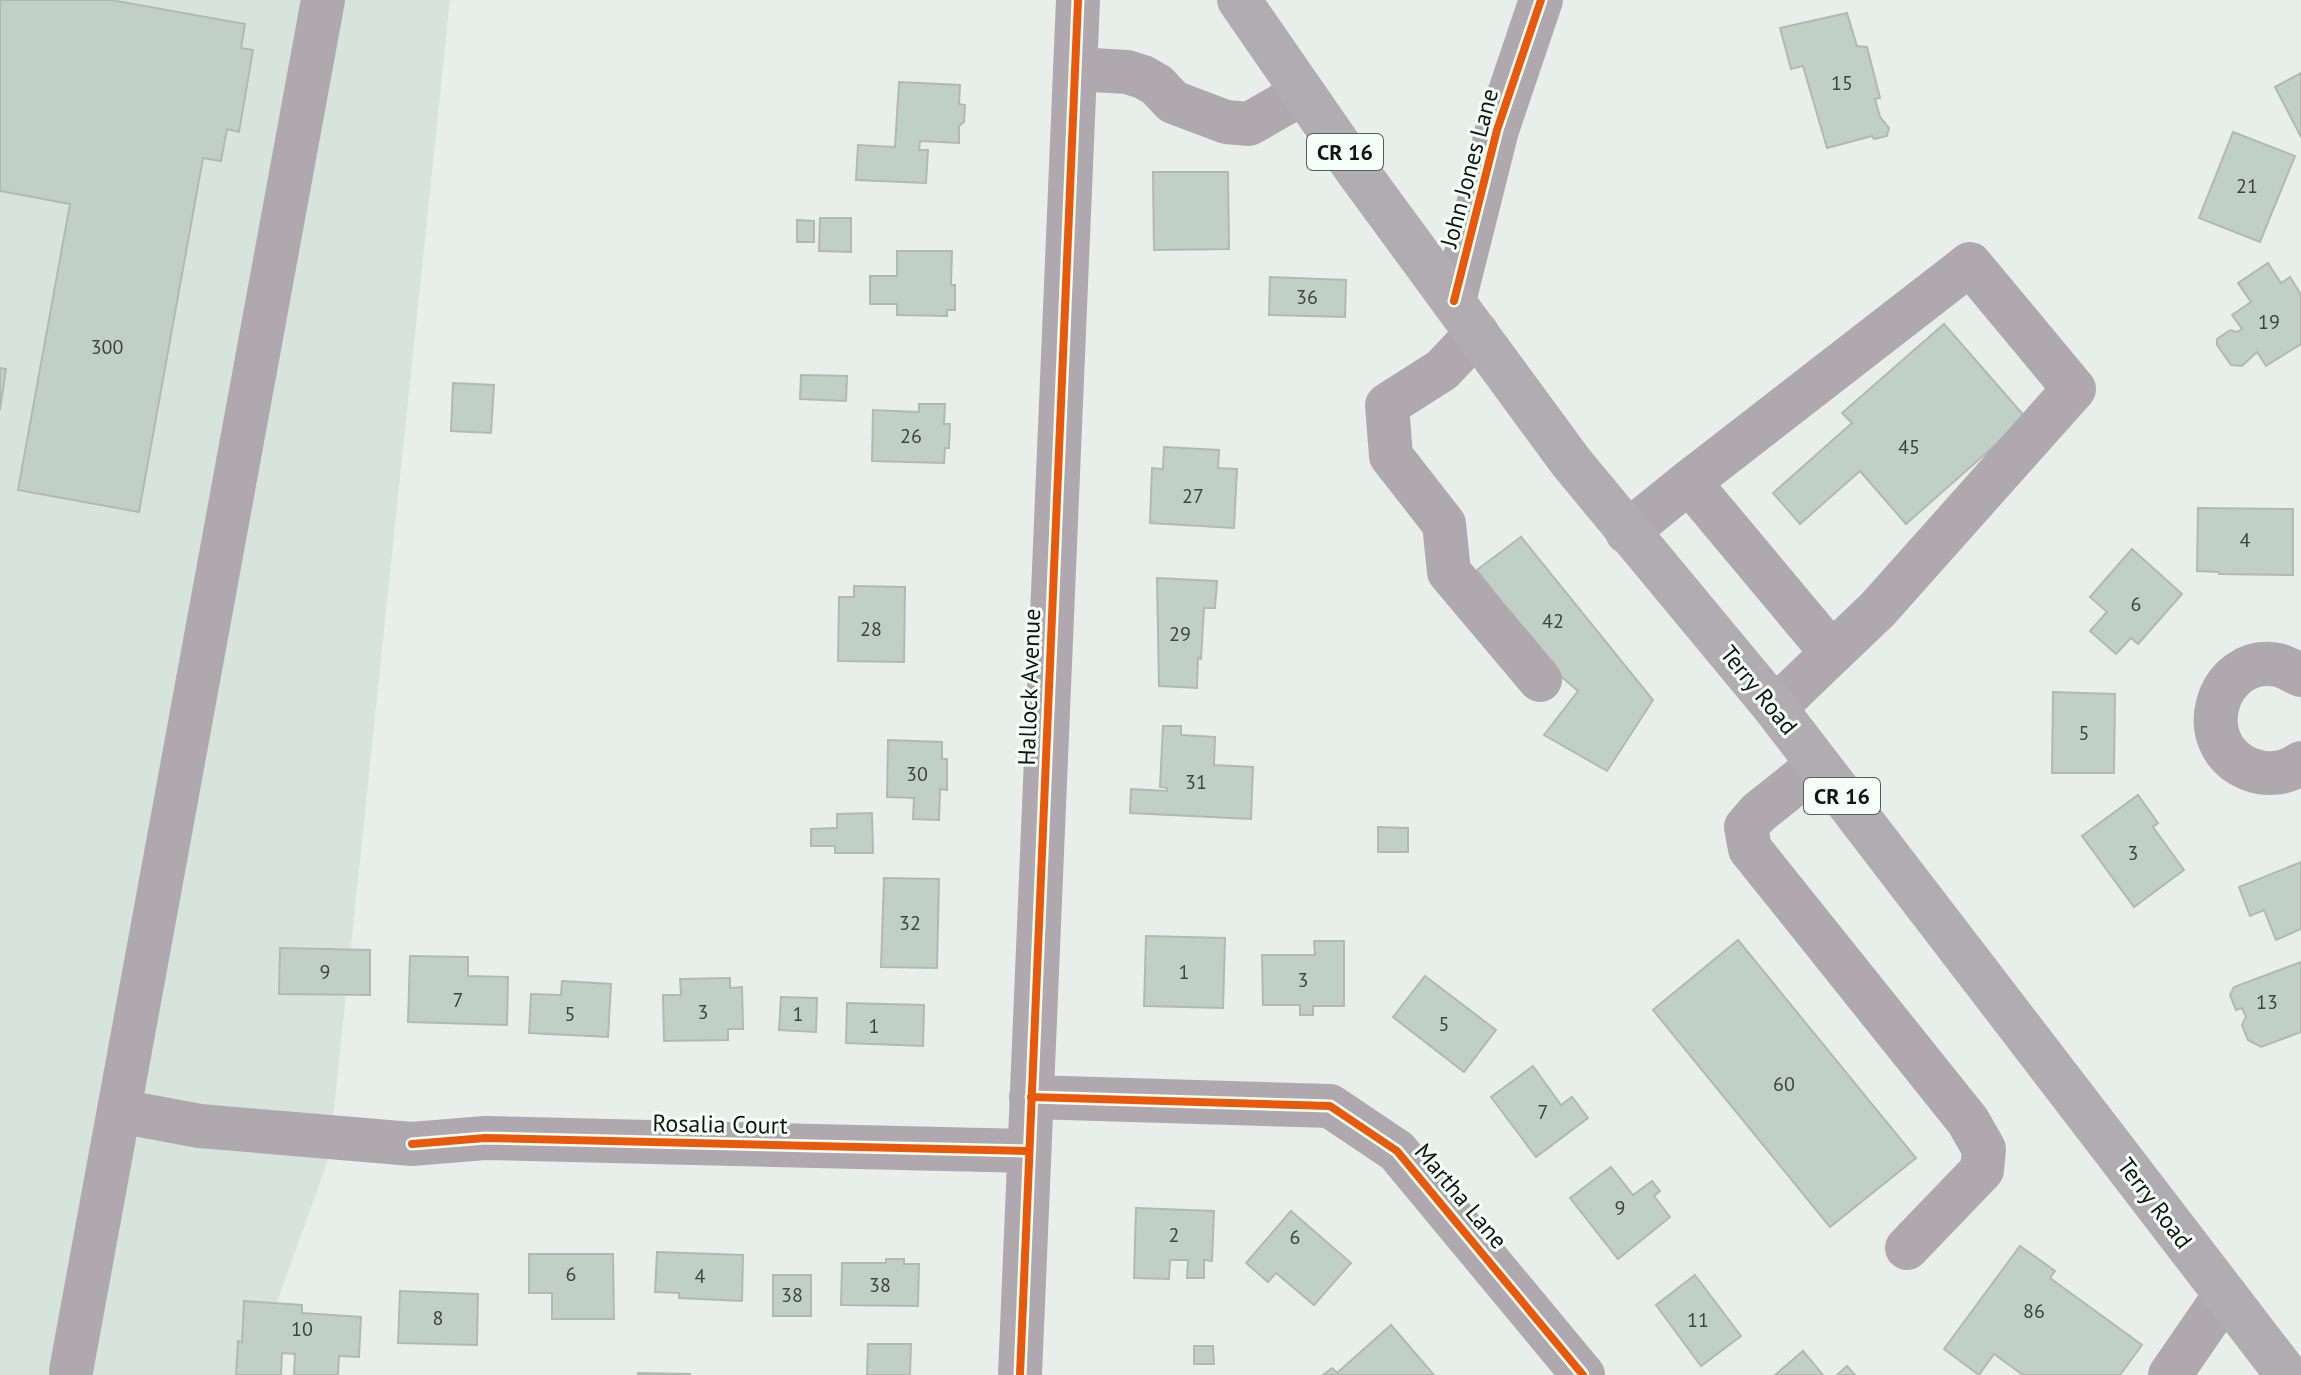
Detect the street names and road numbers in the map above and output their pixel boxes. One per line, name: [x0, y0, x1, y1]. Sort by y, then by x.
street label: John Jones Lane: [1433, 85, 1505, 252]
road number: CR 16: [1307, 134, 1383, 170]
street label: Hallock Avenue: [1011, 608, 1047, 766]
street label: Terry Road: [1714, 639, 1804, 741]
road number: CR 16: [1804, 778, 1880, 814]
street label: Rosalia Court: [652, 1107, 788, 1141]
street label: Martha Lane: [1408, 1137, 1514, 1255]
street label: Terry Road: [2111, 1151, 2199, 1255]

